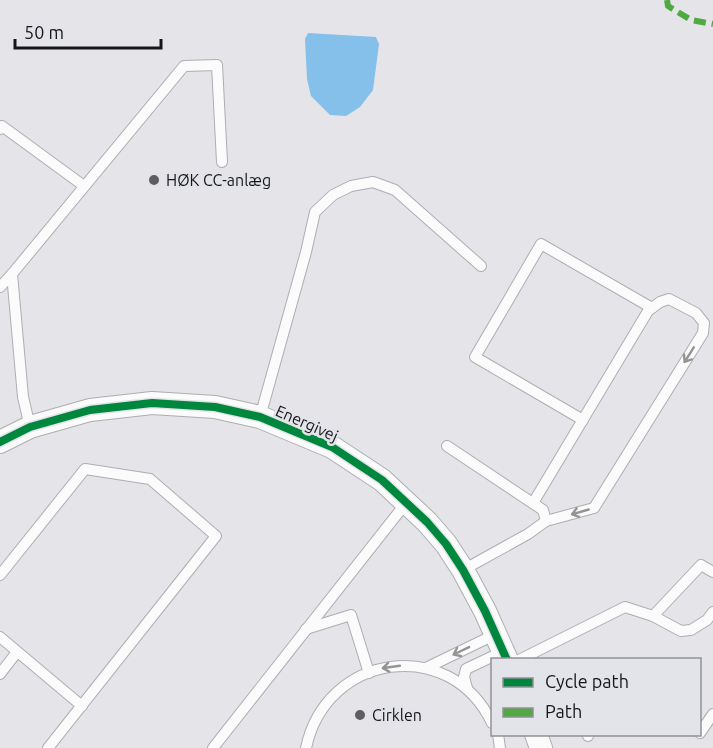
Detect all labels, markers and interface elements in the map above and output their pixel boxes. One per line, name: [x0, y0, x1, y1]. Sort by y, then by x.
scale bar: [15, 12, 160, 50]
text: 50 m: [24, 22, 64, 42]
place label: HØK CC-anlæg: [166, 171, 271, 189]
marker: HØK CC-anlæg: [147, 173, 161, 187]
one-way arrow: [683, 346, 695, 363]
street label: Energivej: [273, 401, 341, 445]
one-way arrow: [570, 507, 589, 518]
one-way arrow: [453, 646, 471, 658]
legend: [491, 658, 701, 736]
one-way arrow: [381, 662, 401, 673]
text: Cycle path: [545, 671, 629, 691]
text: Path: [545, 701, 582, 721]
place label: Cirklen: [372, 706, 422, 724]
marker: Cirklen: [353, 708, 367, 722]

